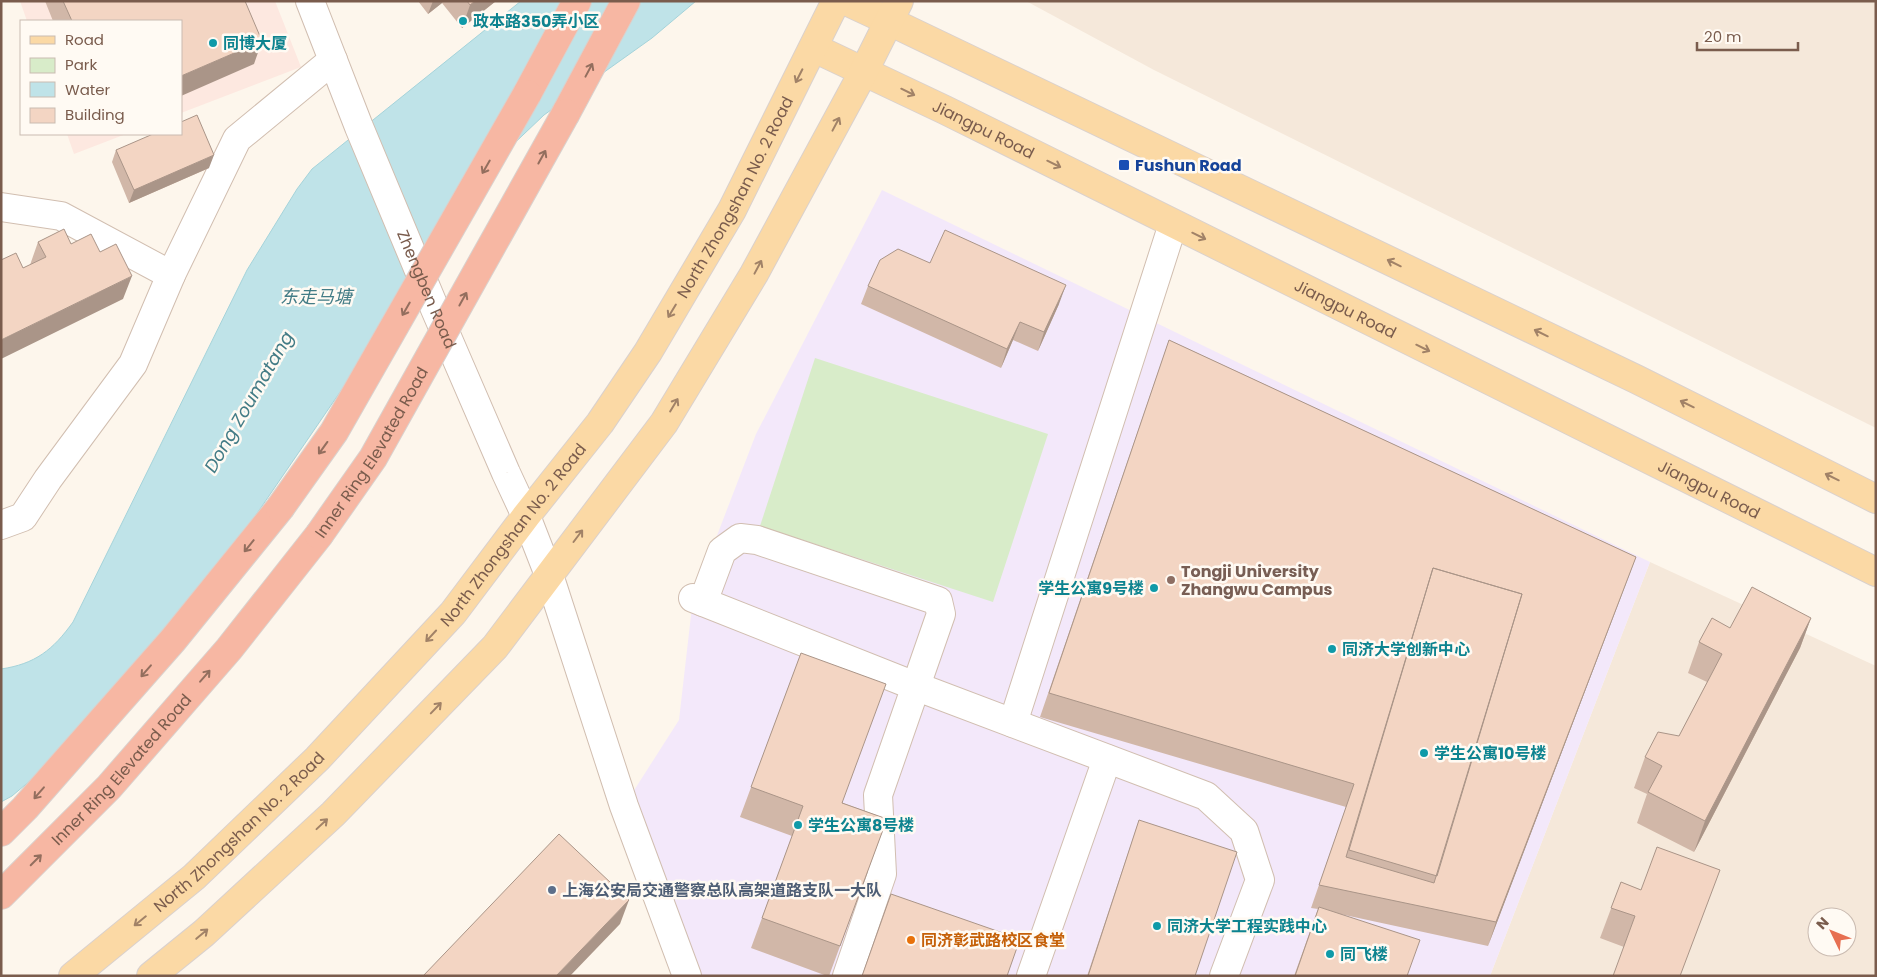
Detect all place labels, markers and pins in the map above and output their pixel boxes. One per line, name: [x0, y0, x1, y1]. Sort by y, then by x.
place label: 政本路350弄小区: [473, 10, 600, 33]
marker: 政本路350弄小区: [457, 15, 469, 27]
place label: 同博大厦: [223, 32, 287, 55]
marker: 同博大厦: [207, 37, 219, 49]
place label: Fushun Road: [1135, 154, 1242, 177]
marker: Fushun Road: [1117, 158, 1131, 172]
place label: Tongji University Zhangwu Campus: [1181, 560, 1333, 601]
marker: Tongji University Zhangwu Campus: [1165, 574, 1177, 586]
place label: 学生公寓9号楼: [1038, 577, 1144, 600]
marker: 学生公寓9号楼: [1148, 582, 1160, 594]
place label: 同济大学创新中心: [1342, 638, 1470, 661]
marker: 同济大学创新中心: [1326, 643, 1338, 655]
place label: 学生公寓10号楼: [1434, 742, 1546, 765]
marker: 学生公寓10号楼: [1418, 747, 1430, 759]
place label: 学生公寓8号楼: [808, 814, 914, 837]
marker: 学生公寓8号楼: [792, 819, 804, 831]
place label: 上海公安局交通警察总队高架道路支队一大队: [562, 879, 882, 902]
marker: 上海公安局交通警察总队高架道路支队一大队: [546, 884, 558, 896]
place label: 同济大学工程实践中心: [1167, 915, 1327, 938]
marker: 同济大学工程实践中心: [1151, 920, 1163, 932]
place label: 同济彰武路校区食堂: [921, 929, 1065, 952]
marker: 同济彰武路校区食堂: [905, 934, 917, 946]
place label: 同飞楼: [1340, 943, 1388, 966]
marker: 同飞楼: [1324, 948, 1336, 960]

